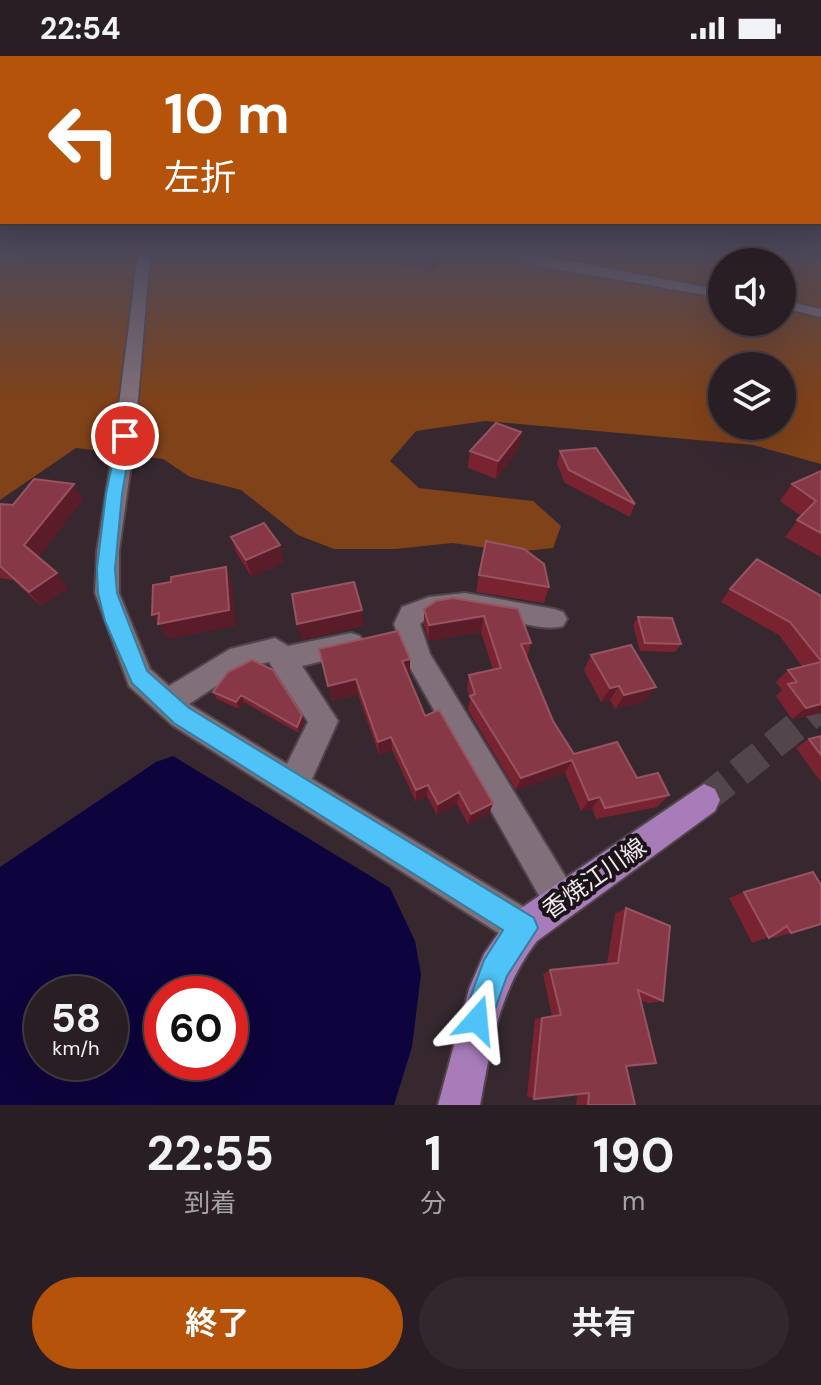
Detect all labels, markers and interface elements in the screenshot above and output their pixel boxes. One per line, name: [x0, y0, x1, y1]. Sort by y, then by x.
text: 22:54: [40, 9, 120, 48]
text: 10 m: [164, 77, 290, 150]
icon: left: [32, 88, 136, 192]
text: 左折: [164, 154, 236, 201]
map controls: [708, 248, 796, 440]
button: sound: [708, 248, 796, 336]
button: layers: [708, 352, 796, 440]
pin: [91, 402, 159, 470]
icon: arrive: [103, 414, 147, 458]
street label: 香焼江川線: [536, 831, 652, 925]
speed limit sign: 60: [144, 976, 248, 1080]
position arrow: [435, 978, 519, 1062]
text: 58: [51, 992, 101, 1044]
text: km/h: [52, 1035, 100, 1061]
text: 22:55: [146, 1122, 274, 1185]
text: 1: [425, 1122, 442, 1185]
text: 190: [593, 1124, 675, 1187]
text: m: [622, 1184, 645, 1218]
text: 到着: [184, 1186, 236, 1220]
text: 分: [420, 1186, 446, 1220]
button: 終了: [32, 1277, 403, 1369]
button: 共有: [419, 1277, 789, 1369]

